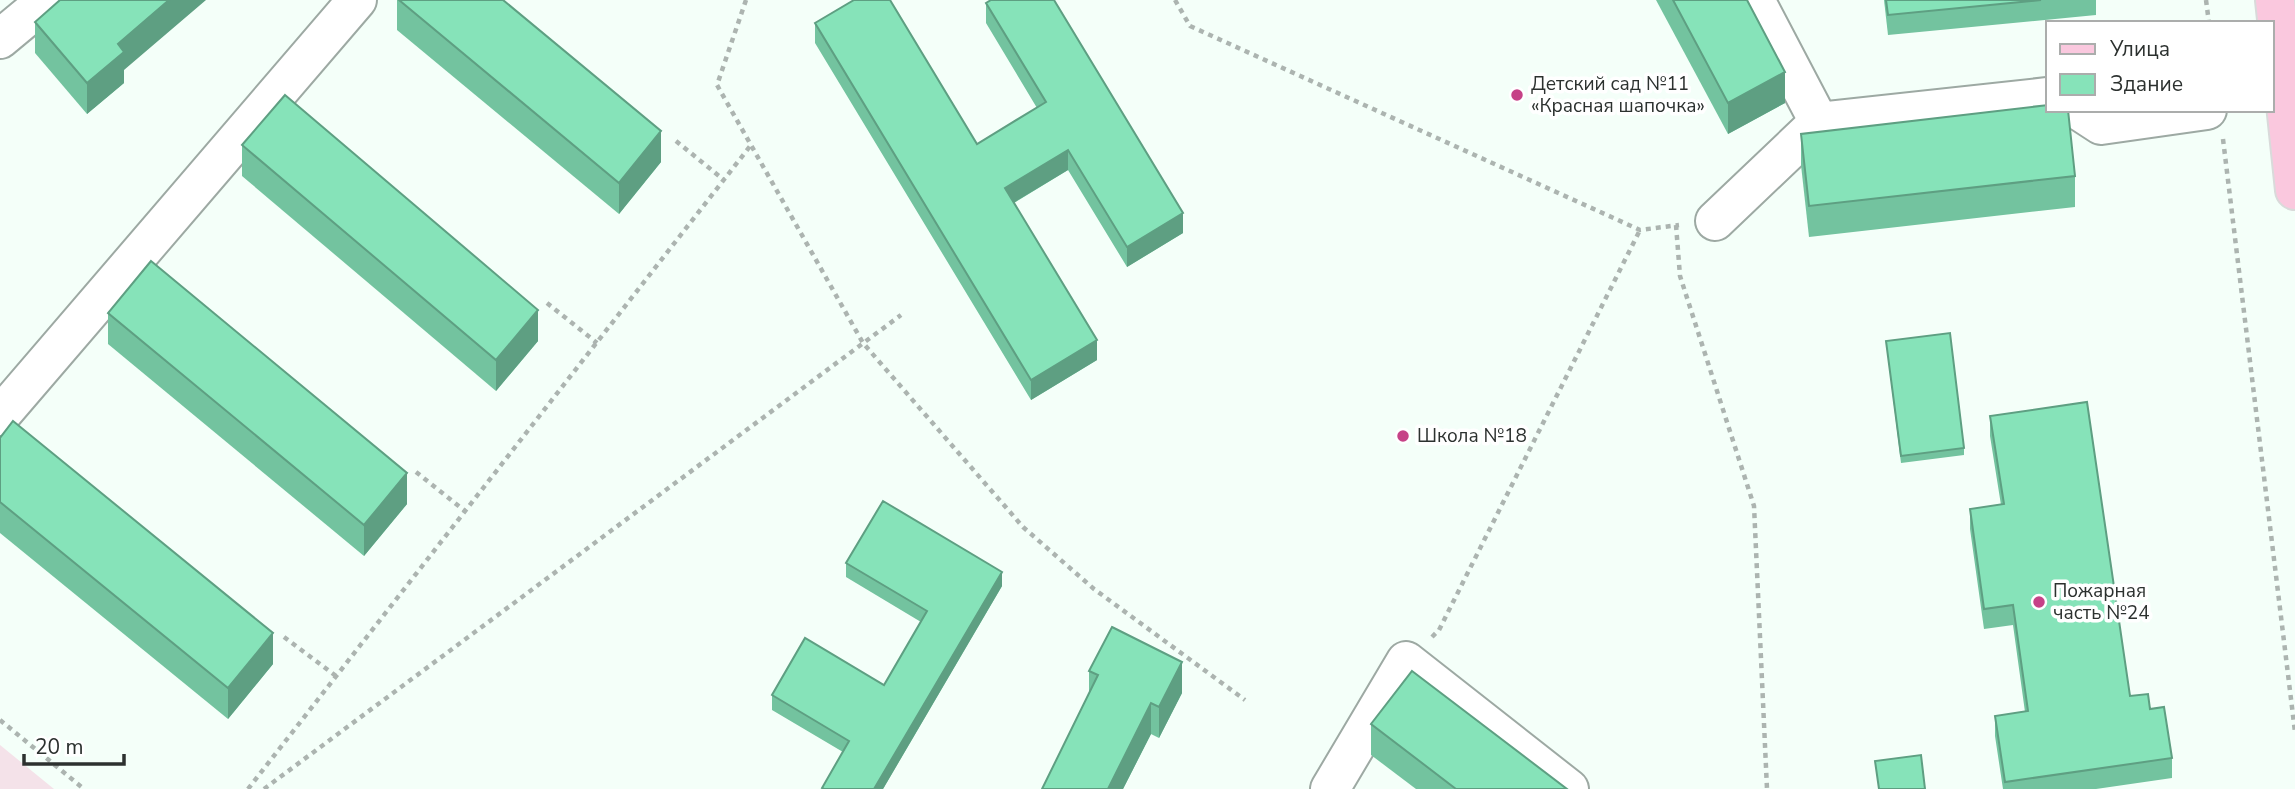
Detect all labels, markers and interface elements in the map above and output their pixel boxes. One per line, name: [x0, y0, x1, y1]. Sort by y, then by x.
legend: [2046, 21, 2274, 112]
text: Улица: [2109, 35, 2170, 63]
text: Здание: [2110, 70, 2183, 98]
place label: Детский сад №11 «Красная шапочка»: [1531, 71, 1705, 119]
marker: Детский сад №11 «Красная шапочка»: [1509, 87, 1525, 103]
place label: Школа №18: [1417, 423, 1527, 449]
marker: Школа №18: [1395, 428, 1411, 444]
place label: Пожарная часть №24: [2053, 578, 2150, 626]
marker: Пожарная часть №24: [2031, 594, 2047, 610]
scale bar: [24, 722, 124, 766]
text: 20 m: [35, 733, 84, 761]

